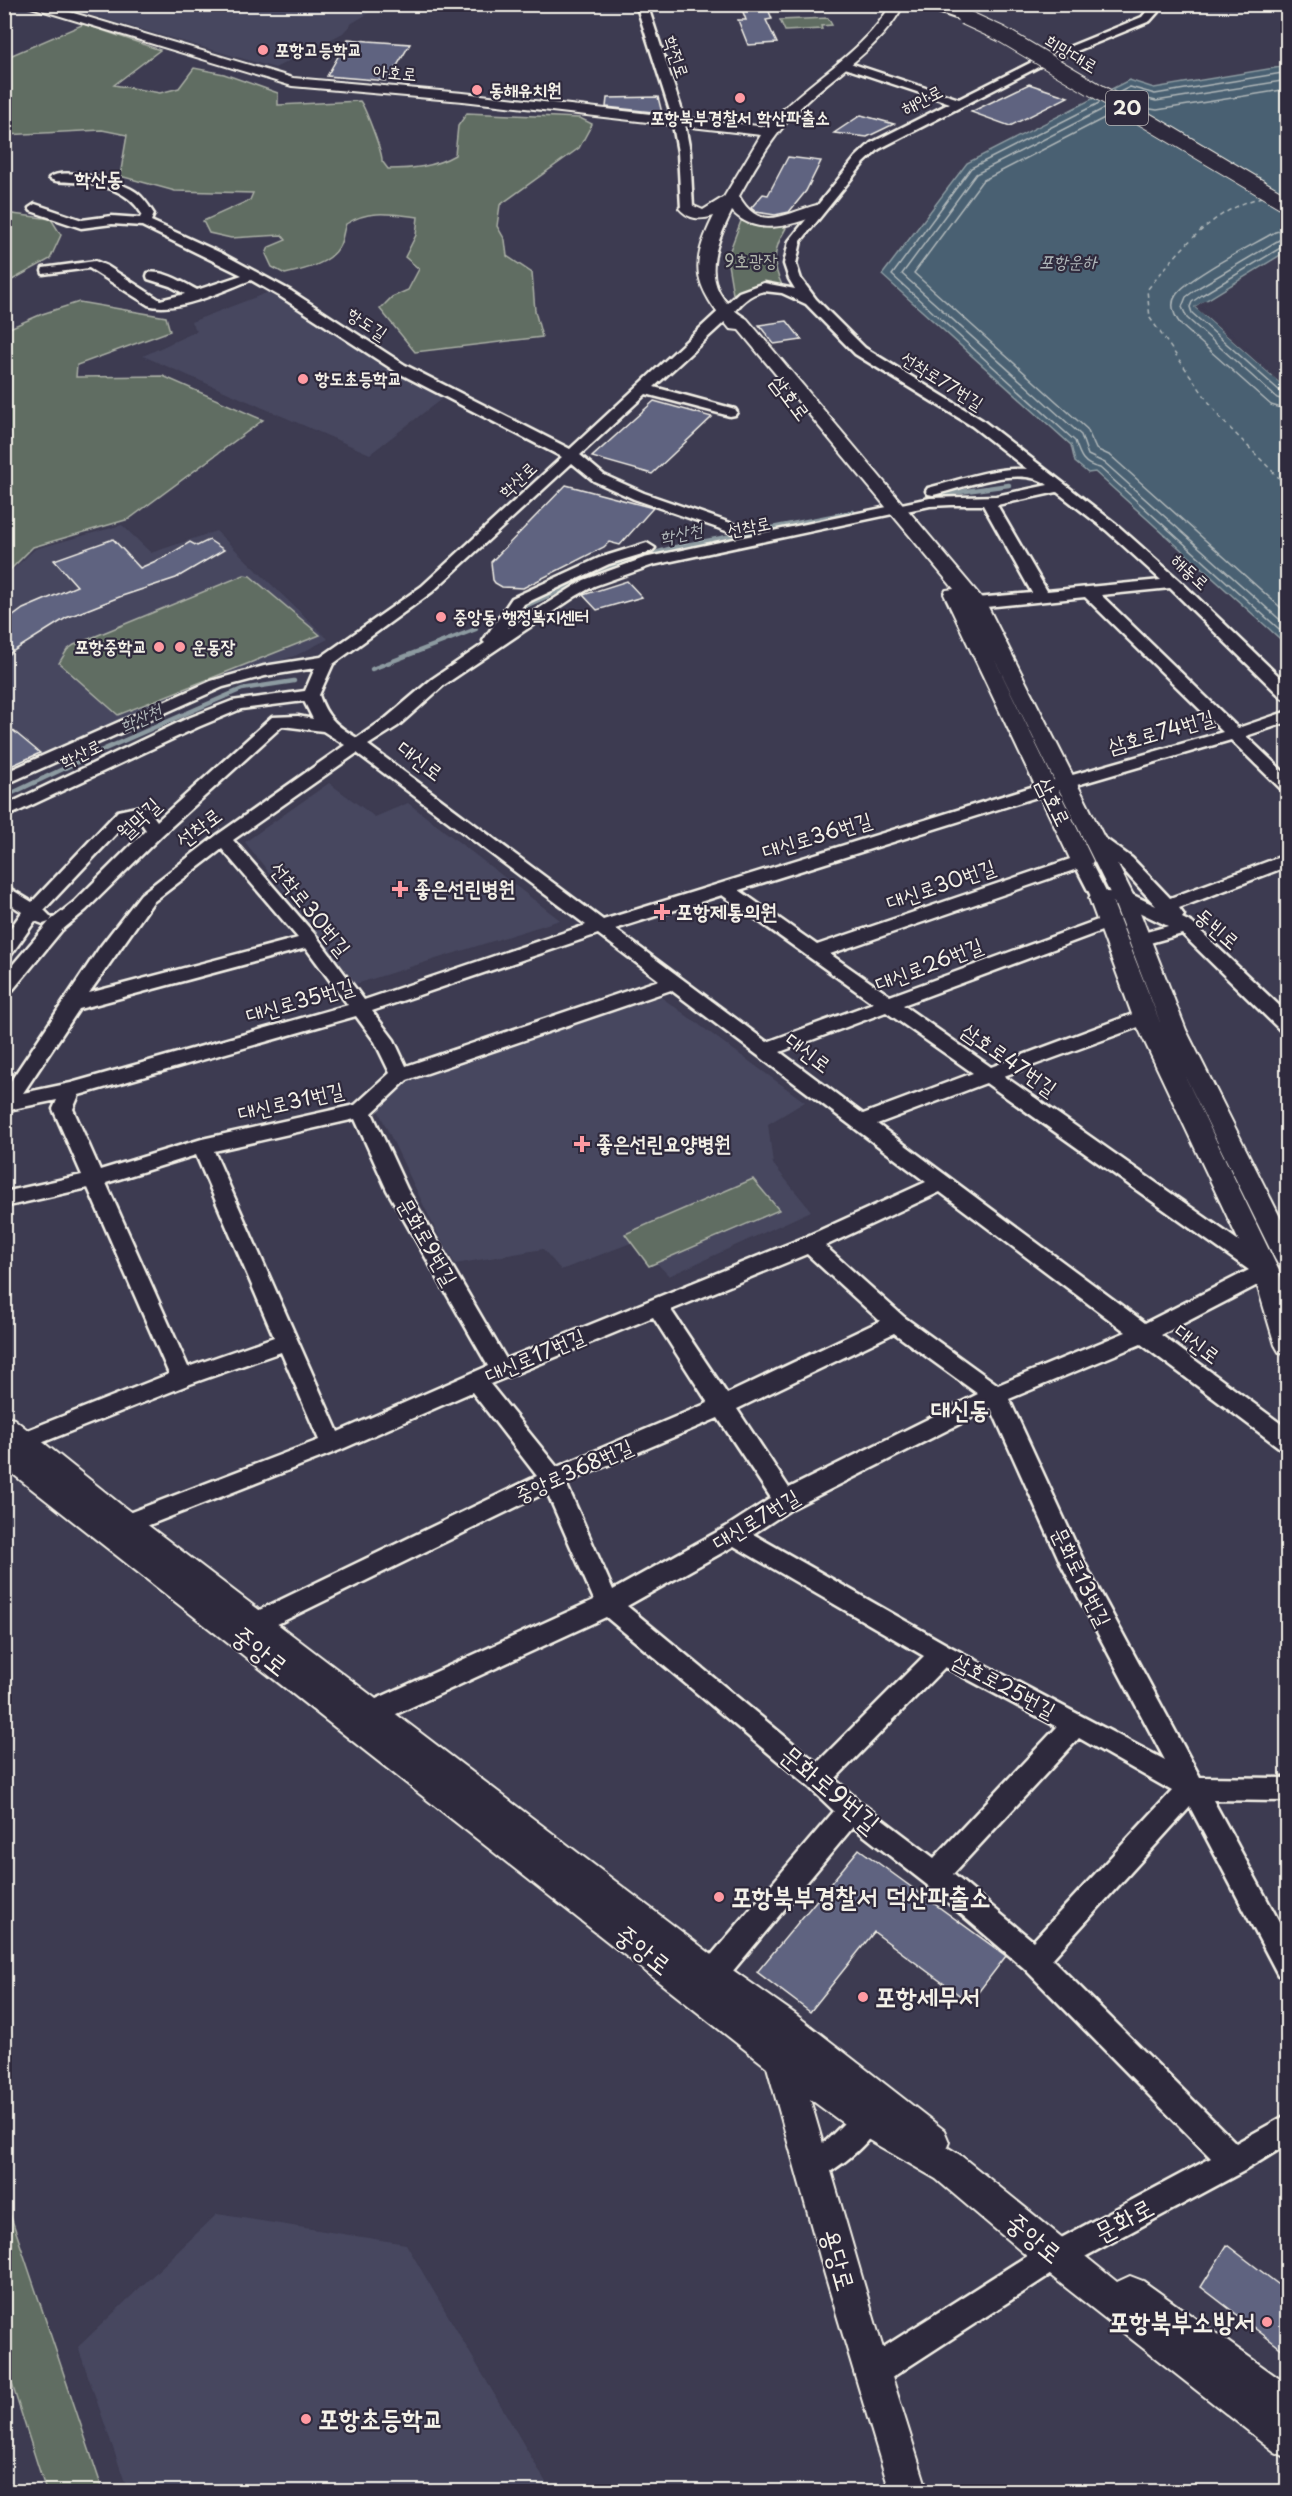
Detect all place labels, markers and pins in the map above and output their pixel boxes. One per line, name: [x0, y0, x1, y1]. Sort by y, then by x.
place label: 포항고등학교: [275, 35, 362, 62]
marker: 포항고등학교: [256, 43, 270, 57]
place label: 동해유치원: [489, 75, 561, 102]
marker: 동해유치원: [470, 83, 484, 97]
marker: 포항북부경찰서 학산파출소: [733, 91, 747, 105]
place label: 포항북부경찰서 학산파출소: [650, 103, 830, 130]
place label: 항도초등학교: [314, 364, 402, 391]
marker: 항도초등학교: [296, 372, 310, 386]
place label: 중앙동 행정복지센터: [453, 602, 589, 629]
marker: 중앙동 행정복지센터: [434, 610, 448, 624]
place label: 포항중학교: [75, 632, 147, 659]
place label: 운동장: [192, 632, 236, 659]
marker: 포항중학교: [152, 640, 166, 654]
marker: 운동장: [173, 640, 187, 654]
place label: 좋은선린병원: [414, 871, 515, 903]
marker: 좋은선린병원: [391, 880, 409, 898]
place label: 포항제통의원: [676, 894, 777, 926]
marker: 포항제통의원: [653, 903, 671, 921]
place label: 좋은선린요양병원: [596, 1126, 731, 1158]
marker: 좋은선린요양병원: [573, 1135, 591, 1153]
place label: 포항북부경찰서 덕산파출소: [731, 1876, 990, 1915]
marker: 포항북부경찰서 덕산파출소: [712, 1890, 726, 1904]
place label: 포항세무서: [875, 1976, 980, 2015]
marker: 포항세무서: [856, 1990, 870, 2004]
place label: 포항북부소방서: [1109, 2301, 1255, 2340]
marker: 포항북부소방서: [1260, 2315, 1274, 2329]
place label: 포항초등학교: [318, 2398, 444, 2437]
marker: 포항초등학교: [299, 2412, 313, 2426]

